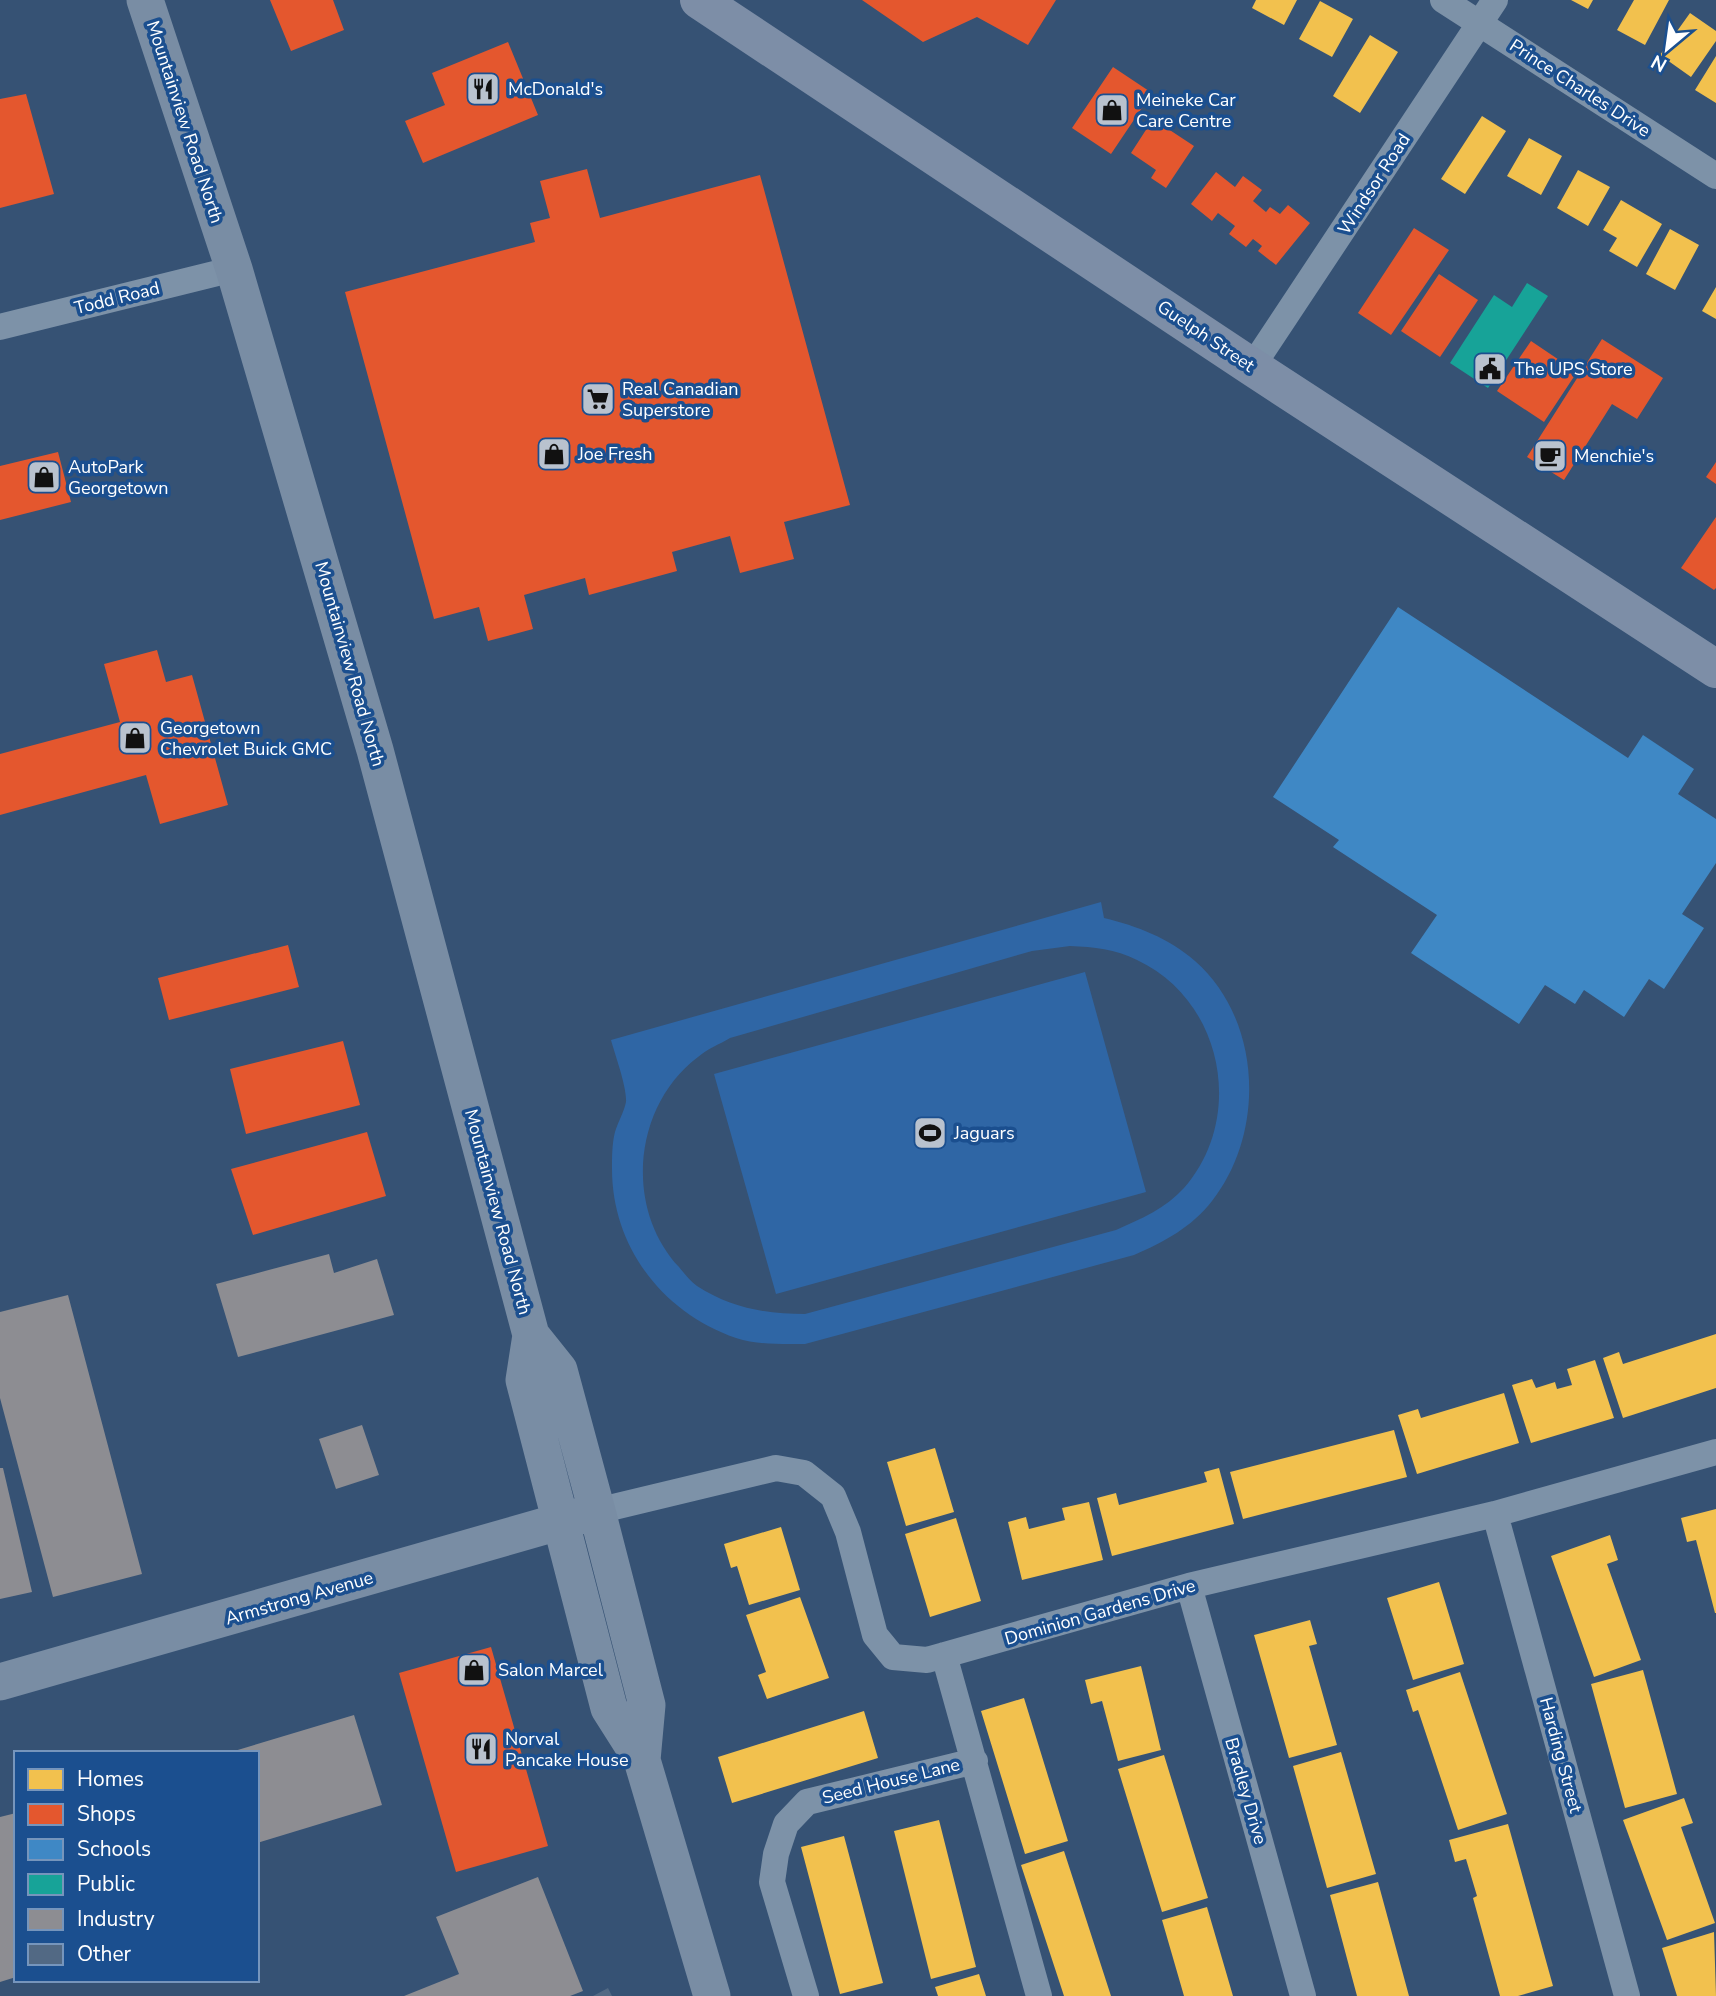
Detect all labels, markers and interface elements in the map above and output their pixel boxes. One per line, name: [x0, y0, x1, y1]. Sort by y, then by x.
north arrow: [1632, 14, 1702, 84]
street label: Mountainview Road North: [141, 18, 229, 226]
street label: Prince Charles Drive: [1505, 33, 1655, 143]
text: N: [1647, 48, 1672, 78]
restaurant icon: McDonald's: [464, 70, 502, 108]
place label: McDonald's: [508, 77, 603, 101]
place label: Meineke Car Care Centre: [1136, 88, 1236, 133]
shop icon: Meineke Car Care Centre: [1093, 91, 1131, 129]
street label: Windsor Road: [1332, 129, 1416, 239]
street label: Todd Road: [72, 276, 162, 320]
street label: Guelph Street: [1153, 295, 1260, 378]
public building icon: The UPS Store: [1471, 350, 1509, 388]
place label: The UPS Store: [1514, 357, 1633, 381]
place label: Real Canadian Superstore: [622, 377, 738, 422]
supermarket icon: Real Canadian Superstore: [579, 380, 617, 418]
shop icon: Joe Fresh: [535, 435, 573, 473]
cafe icon: Menchie's: [1531, 437, 1569, 475]
place label: Joe Fresh: [577, 442, 653, 466]
place label: Menchie's: [1574, 444, 1654, 468]
place label: AutoPark Georgetown: [68, 455, 169, 500]
shop icon: AutoPark Georgetown: [25, 458, 63, 496]
street label: Mountainview Road North: [309, 559, 391, 769]
place label: Georgetown Chevrolet Buick GMC: [160, 716, 332, 761]
shop icon: Georgetown Chevrolet Buick GMC: [116, 719, 154, 757]
street label: Mountainview Road North: [459, 1107, 537, 1317]
sports icon: Jaguars: [911, 1114, 949, 1152]
place label: Jaguars: [953, 1121, 1015, 1145]
street label: Armstrong Avenue: [222, 1565, 376, 1631]
street label: Dominion Gardens Drive: [1002, 1573, 1198, 1651]
shop icon: Salon Marcel: [455, 1651, 493, 1689]
place label: Salon Marcel: [498, 1658, 604, 1682]
street label: Harding Street: [1534, 1695, 1588, 1816]
place label: Norval Pancake House: [505, 1727, 629, 1772]
restaurant icon: Norval Pancake House: [462, 1730, 500, 1768]
street label: Bradley Drive: [1219, 1735, 1273, 1847]
legend: [14, 1751, 259, 1982]
street label: Seed House Lane: [820, 1752, 962, 1810]
text: Homes: [77, 1765, 144, 1793]
text: Shops: [77, 1800, 136, 1828]
text: Schools: [77, 1835, 151, 1863]
text: Public: [77, 1870, 135, 1898]
text: Industry: [77, 1905, 155, 1933]
text: Other: [77, 1940, 132, 1968]

